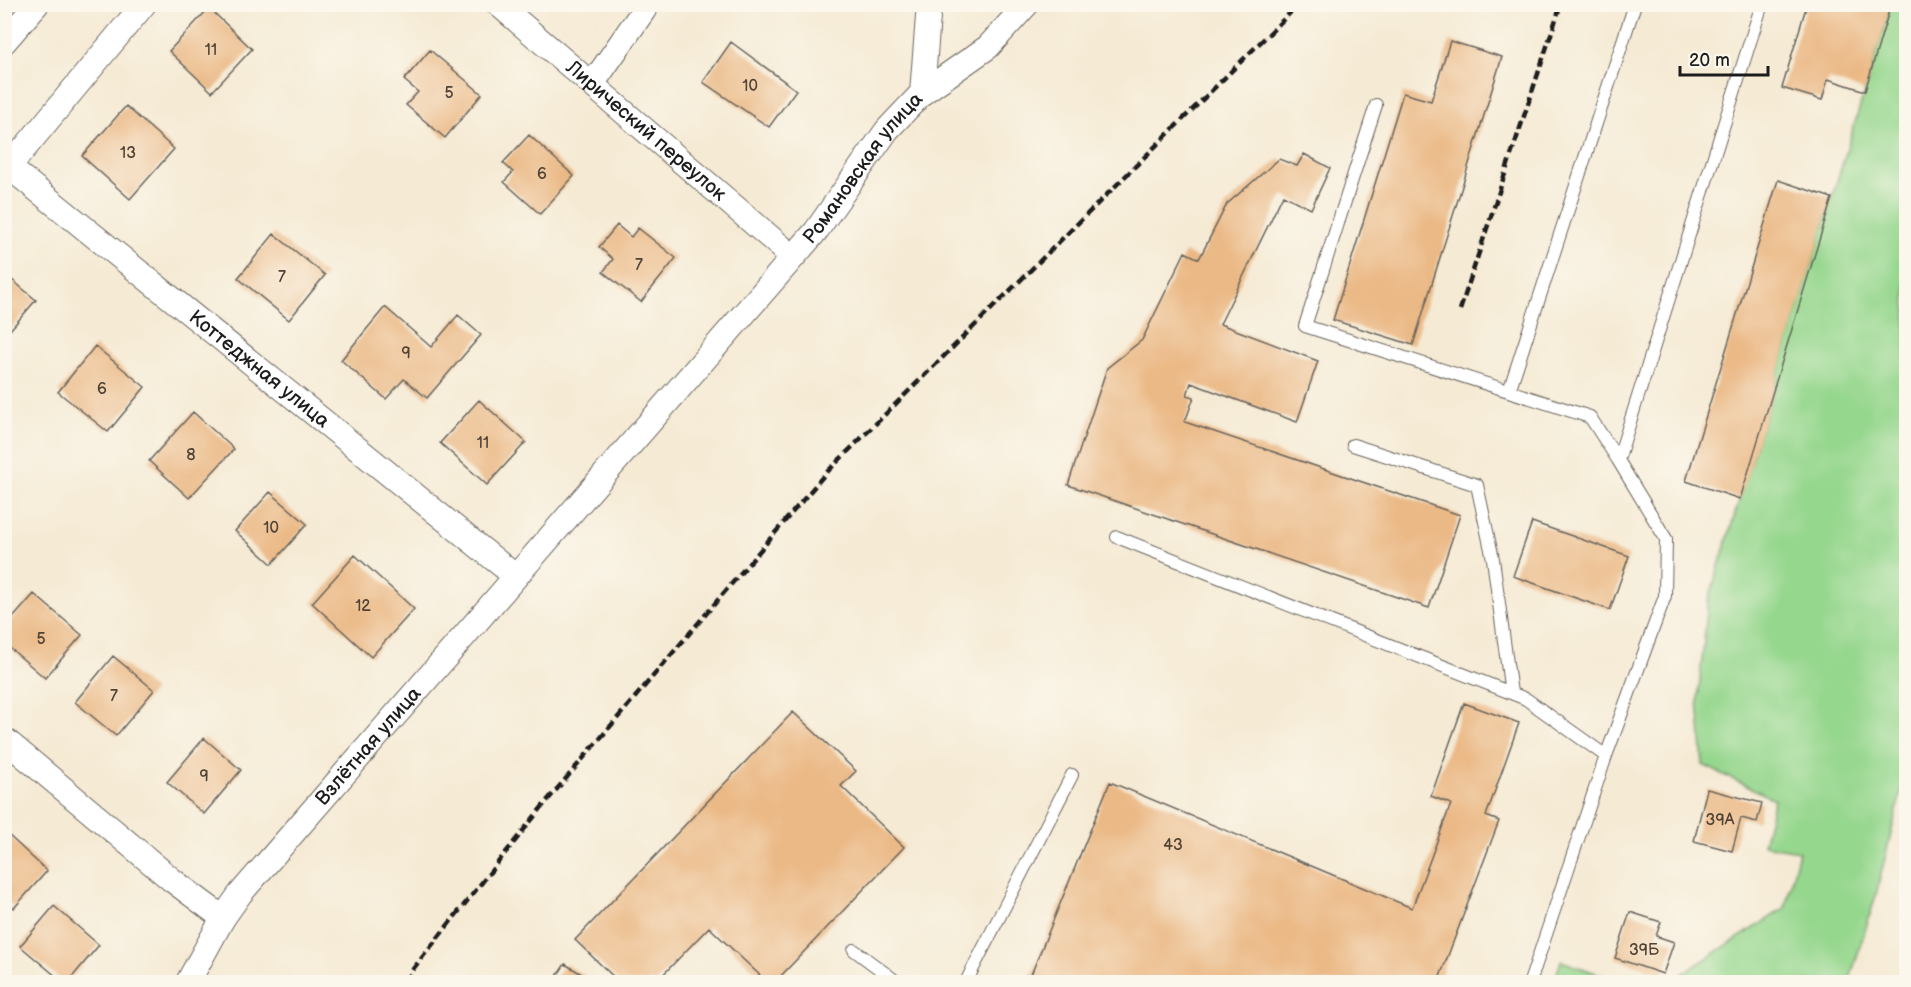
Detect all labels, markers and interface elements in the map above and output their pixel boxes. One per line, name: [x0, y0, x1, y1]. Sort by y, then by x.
scale bar: [1680, 39, 1768, 77]
house number: 11: [205, 41, 217, 60]
text: 20 m: [1689, 50, 1730, 71]
street label: Лирический переулок: [560, 55, 731, 206]
house number: 10: [742, 77, 758, 96]
house number: 5: [444, 84, 454, 103]
street label: Романовская улица: [798, 87, 928, 249]
house number: 13: [120, 144, 136, 163]
house number: 6: [537, 165, 547, 184]
house number: 7: [635, 256, 643, 275]
house number: 7: [278, 268, 286, 287]
street label: Коттеджная улица: [184, 305, 334, 433]
house number: 9: [401, 344, 411, 363]
house number: 6: [97, 380, 107, 399]
house number: 11: [477, 434, 489, 453]
house number: 8: [186, 446, 196, 465]
house number: 10: [263, 519, 279, 538]
house number: 12: [355, 597, 371, 616]
house number: 5: [36, 630, 46, 649]
street label: Взлётная улица: [310, 682, 426, 810]
house number: 7: [110, 687, 118, 706]
house number: 9: [199, 767, 209, 786]
house number: 39А: [1706, 811, 1735, 830]
house number: 43: [1163, 836, 1183, 855]
house number: 39Б: [1629, 941, 1660, 960]

